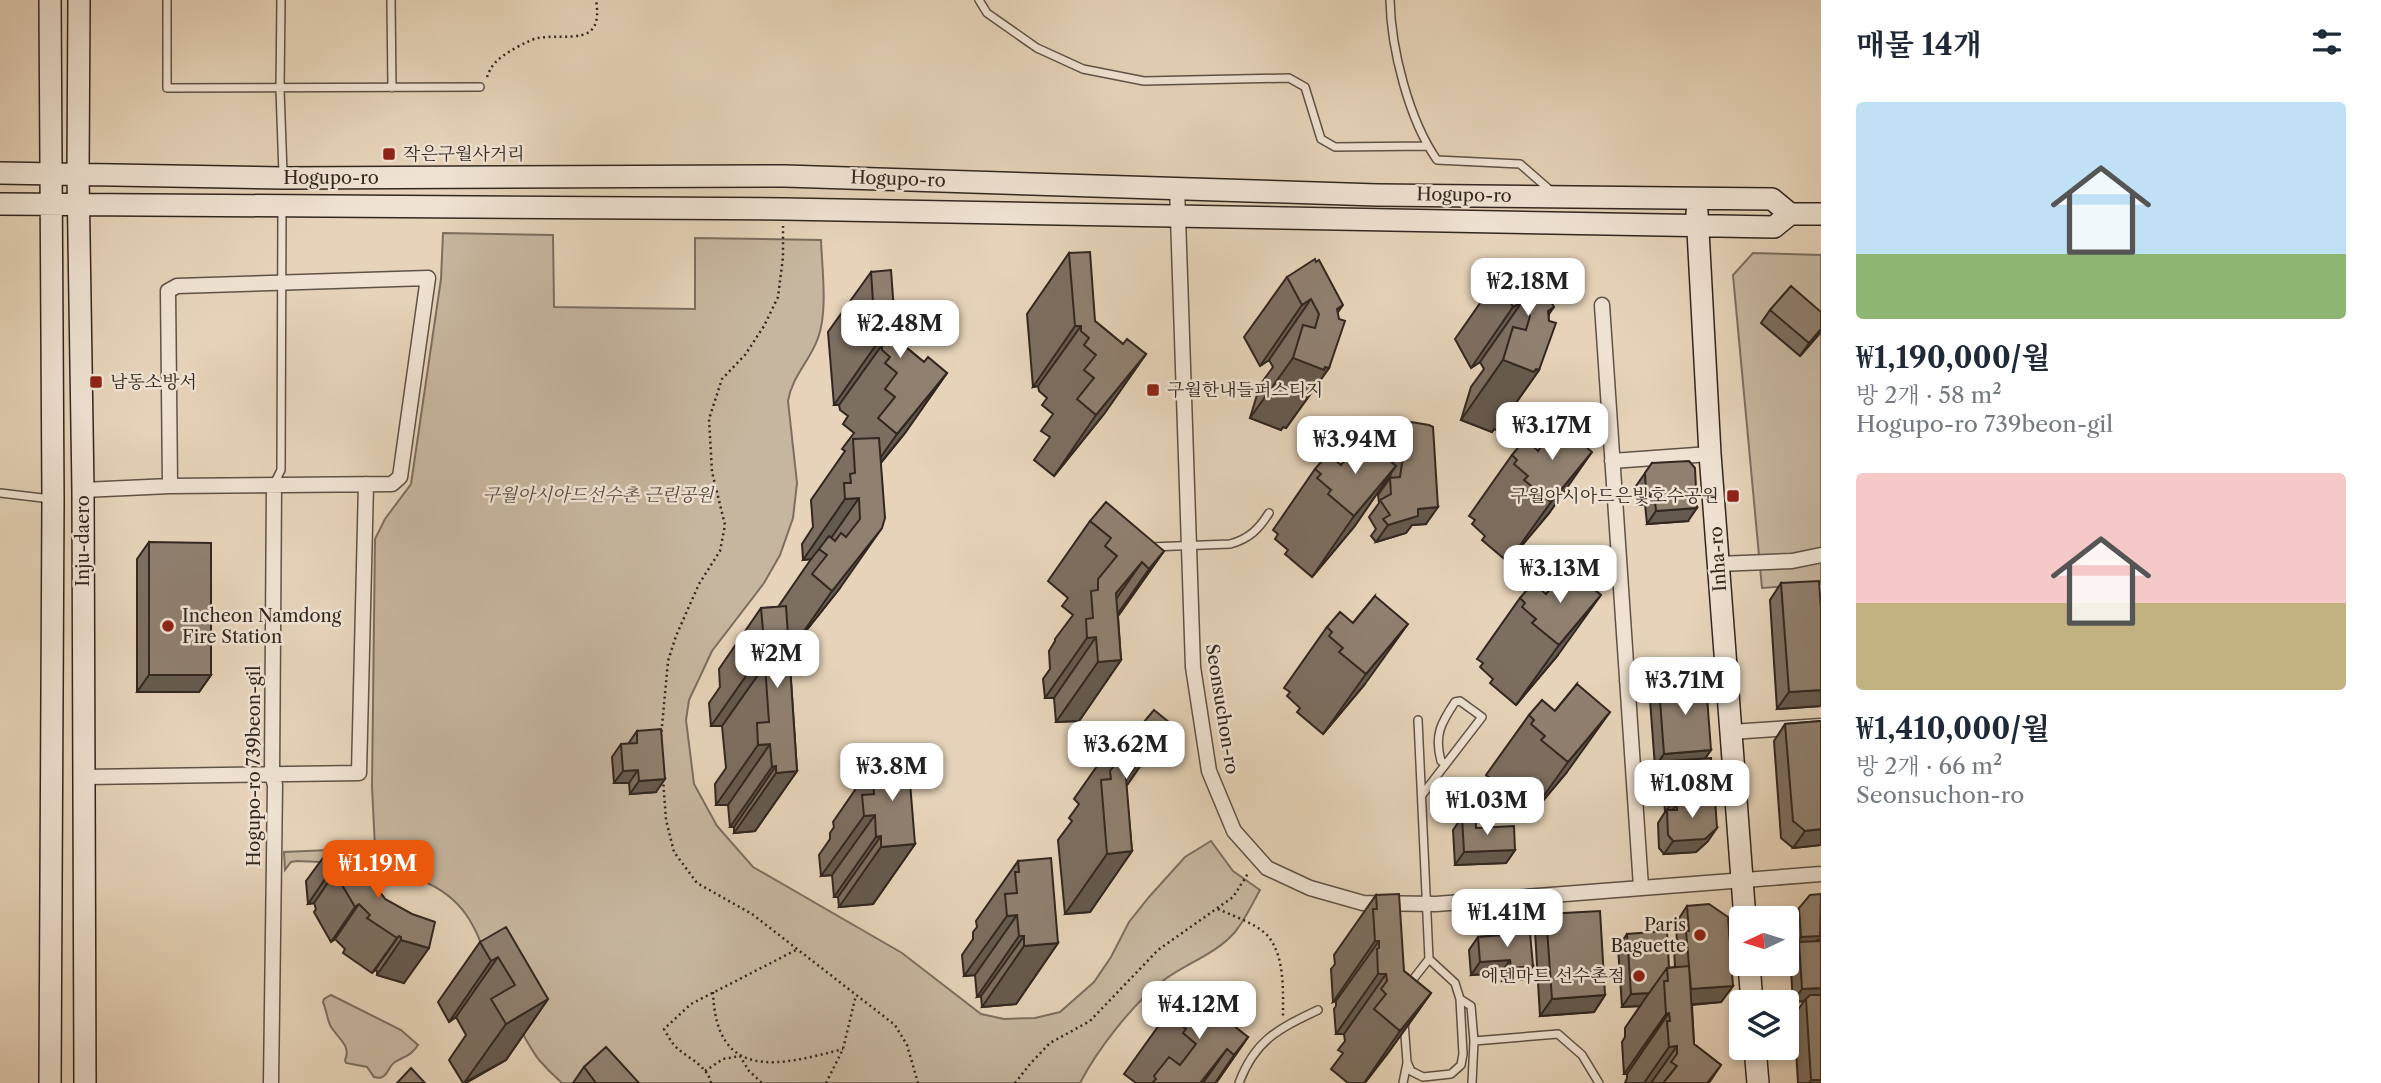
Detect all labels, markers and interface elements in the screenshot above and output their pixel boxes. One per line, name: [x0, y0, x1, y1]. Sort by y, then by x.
icon: filters: [2308, 23, 2346, 61]
text: 매물 14개: [1856, 26, 1982, 63]
place label: 작은구월사거리: [403, 143, 525, 165]
marker: 작은구월사거리: [381, 146, 397, 162]
icon: home: [2038, 147, 2164, 273]
street label: Hogupo-ro: [850, 166, 946, 192]
street label: Hogupo-ro: [283, 167, 379, 189]
street label: Hogupo-ro: [1416, 183, 1512, 207]
pin: ₩2.18M: [1471, 258, 1585, 318]
text: ₩2.18M: [1487, 267, 1569, 295]
pin: ₩2.48M: [843, 300, 957, 360]
text: ₩2.48M: [857, 309, 943, 337]
text: ₩1,190,000/월: [1856, 339, 2050, 376]
place label: 남동소방서: [110, 371, 197, 393]
marker: 남동소방서: [88, 374, 104, 390]
place label: 구월한내들퍼스티지: [1167, 379, 1324, 401]
text: 방 2개 · 58 m²: [1856, 381, 2002, 409]
marker: 구월한내들퍼스티지: [1145, 382, 1161, 398]
pin: ₩3.17M: [1495, 402, 1609, 462]
text: Hogupo-ro 739beon-gil: [1856, 410, 2113, 438]
text: ₩3.17M: [1512, 411, 1592, 439]
pin: ₩3.94M: [1298, 416, 1412, 476]
text: ₩3.94M: [1313, 425, 1397, 453]
park label: 구월아시아드선수촌 근린공원: [482, 484, 715, 506]
place label: 구월아시아드은빛호수공원: [1510, 485, 1719, 507]
marker: 구월아시아드은빛호수공원: [1725, 488, 1741, 504]
street label: Inju-daero: [72, 495, 94, 587]
icon: home: [2038, 518, 2164, 644]
street label: Inha-ro: [1705, 526, 1731, 592]
pin: ₩3.13M: [1503, 546, 1617, 605]
text: ₩3.13M: [1520, 554, 1600, 582]
place label: Incheon Namdong Fire Station: [182, 605, 342, 648]
marker: Incheon Namdong Fire Station: [160, 618, 176, 634]
pin: ₩2M: [743, 630, 811, 690]
text: ₩2M: [751, 639, 803, 667]
street label: Seonsuchon-ro: [1201, 642, 1243, 776]
pin: ₩3.71M: [1628, 658, 1742, 717]
street label: Hogupo-ro 739beon-gil: [243, 665, 265, 867]
text: ₩3.71M: [1645, 666, 1725, 694]
text: ₩1,410,000/월: [1856, 710, 2050, 747]
pin: ₩3.62M: [1069, 722, 1183, 781]
text: ₩3.62M: [1084, 730, 1168, 758]
pin: ₩3.8M: [843, 744, 941, 803]
text: ₩3.8M: [856, 752, 928, 780]
text: 방 2개 · 66 m²: [1856, 752, 2002, 780]
pin: ₩1.08M: [1635, 760, 1749, 820]
text: ₩1.08M: [1650, 769, 1734, 797]
pin: ₩1.03M: [1430, 778, 1544, 837]
text: Seonsuchon-ro: [1856, 781, 2024, 809]
text: ₩1.03M: [1446, 786, 1528, 814]
pin: ₩1.19M: [321, 841, 435, 900]
text: ₩1.19M: [339, 849, 417, 877]
pin: ₩1.41M: [1450, 890, 1564, 949]
text: ₩1.41M: [1468, 898, 1546, 926]
north arrow: [1729, 906, 1799, 976]
map controls: [1729, 906, 1799, 1060]
place label: Paris Baguette: [1610, 914, 1686, 957]
marker: Paris Baguette: [1692, 927, 1708, 943]
place label: 에덴마트 선수촌점: [1481, 965, 1625, 987]
marker: 에덴마트 선수촌점: [1631, 968, 1647, 984]
pin: ₩4.12M: [1142, 982, 1256, 1041]
text: ₩4.12M: [1158, 990, 1240, 1018]
button: layers: [1729, 990, 1799, 1060]

